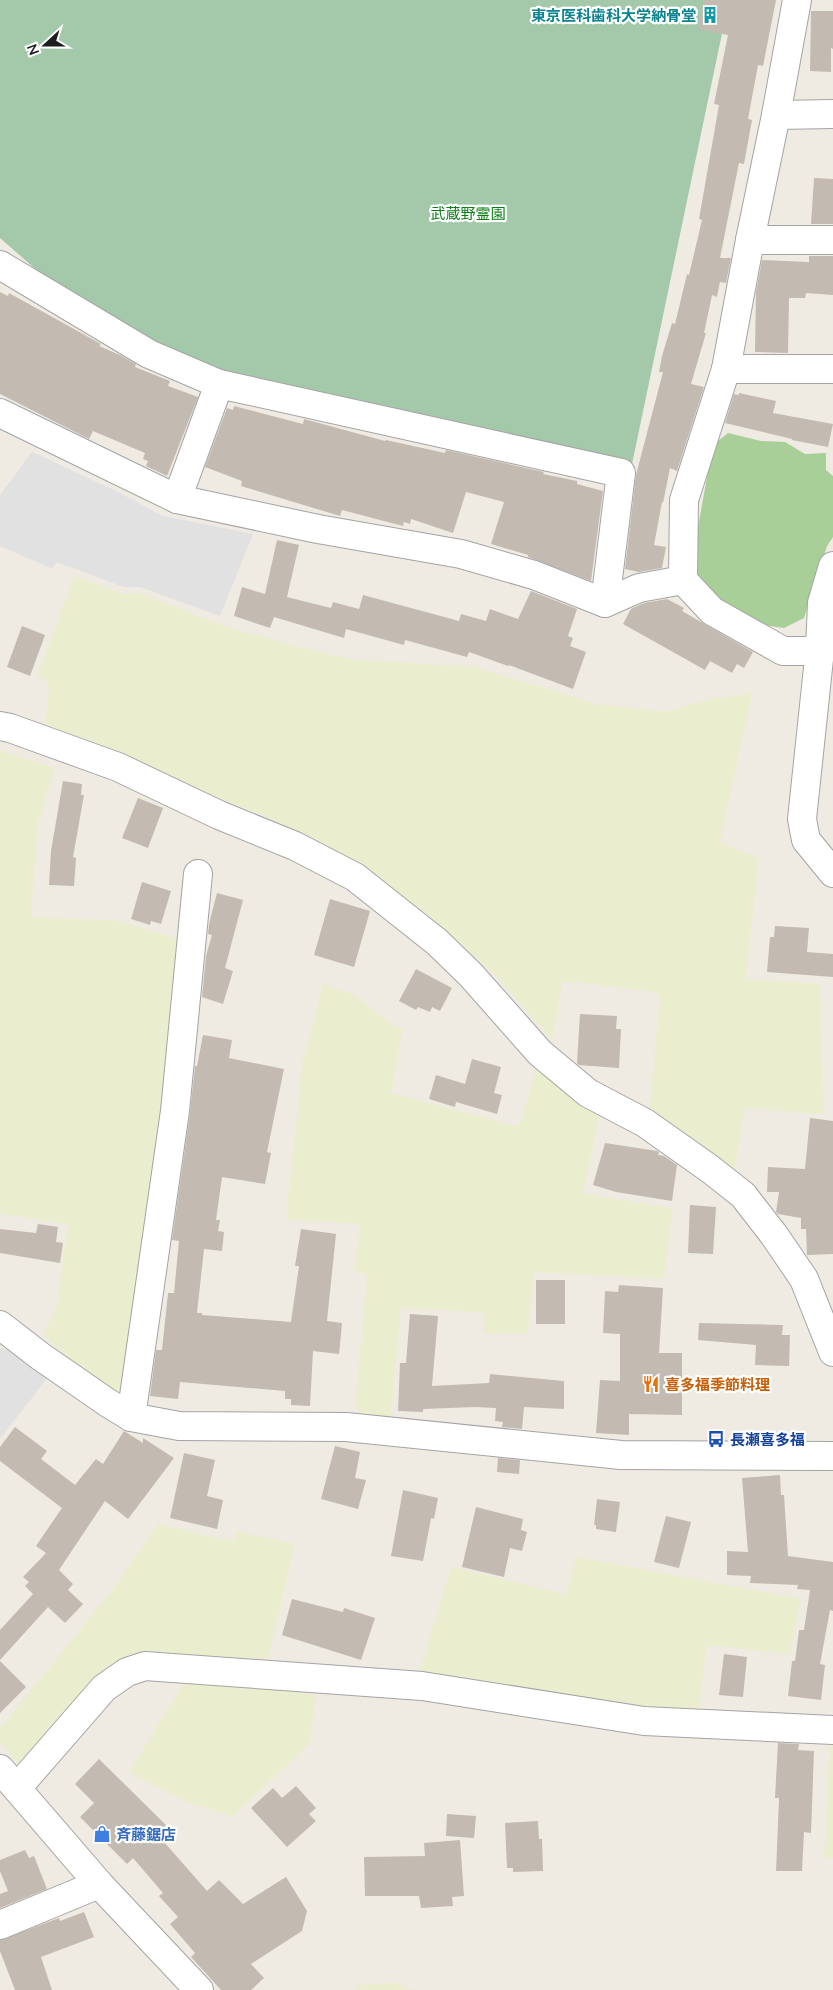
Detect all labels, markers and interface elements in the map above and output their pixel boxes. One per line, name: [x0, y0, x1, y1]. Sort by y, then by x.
building icon: 東京医科歯科大学納骨堂: [700, 5, 720, 25]
place label: 東京医科歯科大学納骨堂: [531, 6, 696, 25]
north arrow: [20, 20, 70, 70]
text: N: [23, 41, 43, 58]
park label: 武蔵野霊園: [430, 204, 506, 223]
restaurant icon: 喜多福季節料理: [641, 1374, 661, 1394]
place label: 喜多福季節料理: [665, 1375, 770, 1394]
bus stop icon: 長瀬喜多福: [706, 1429, 726, 1449]
place label: 長瀬喜多福: [730, 1430, 805, 1449]
shop icon: 斉藤鋸店: [92, 1824, 112, 1844]
place label: 斉藤鋸店: [116, 1825, 176, 1844]

